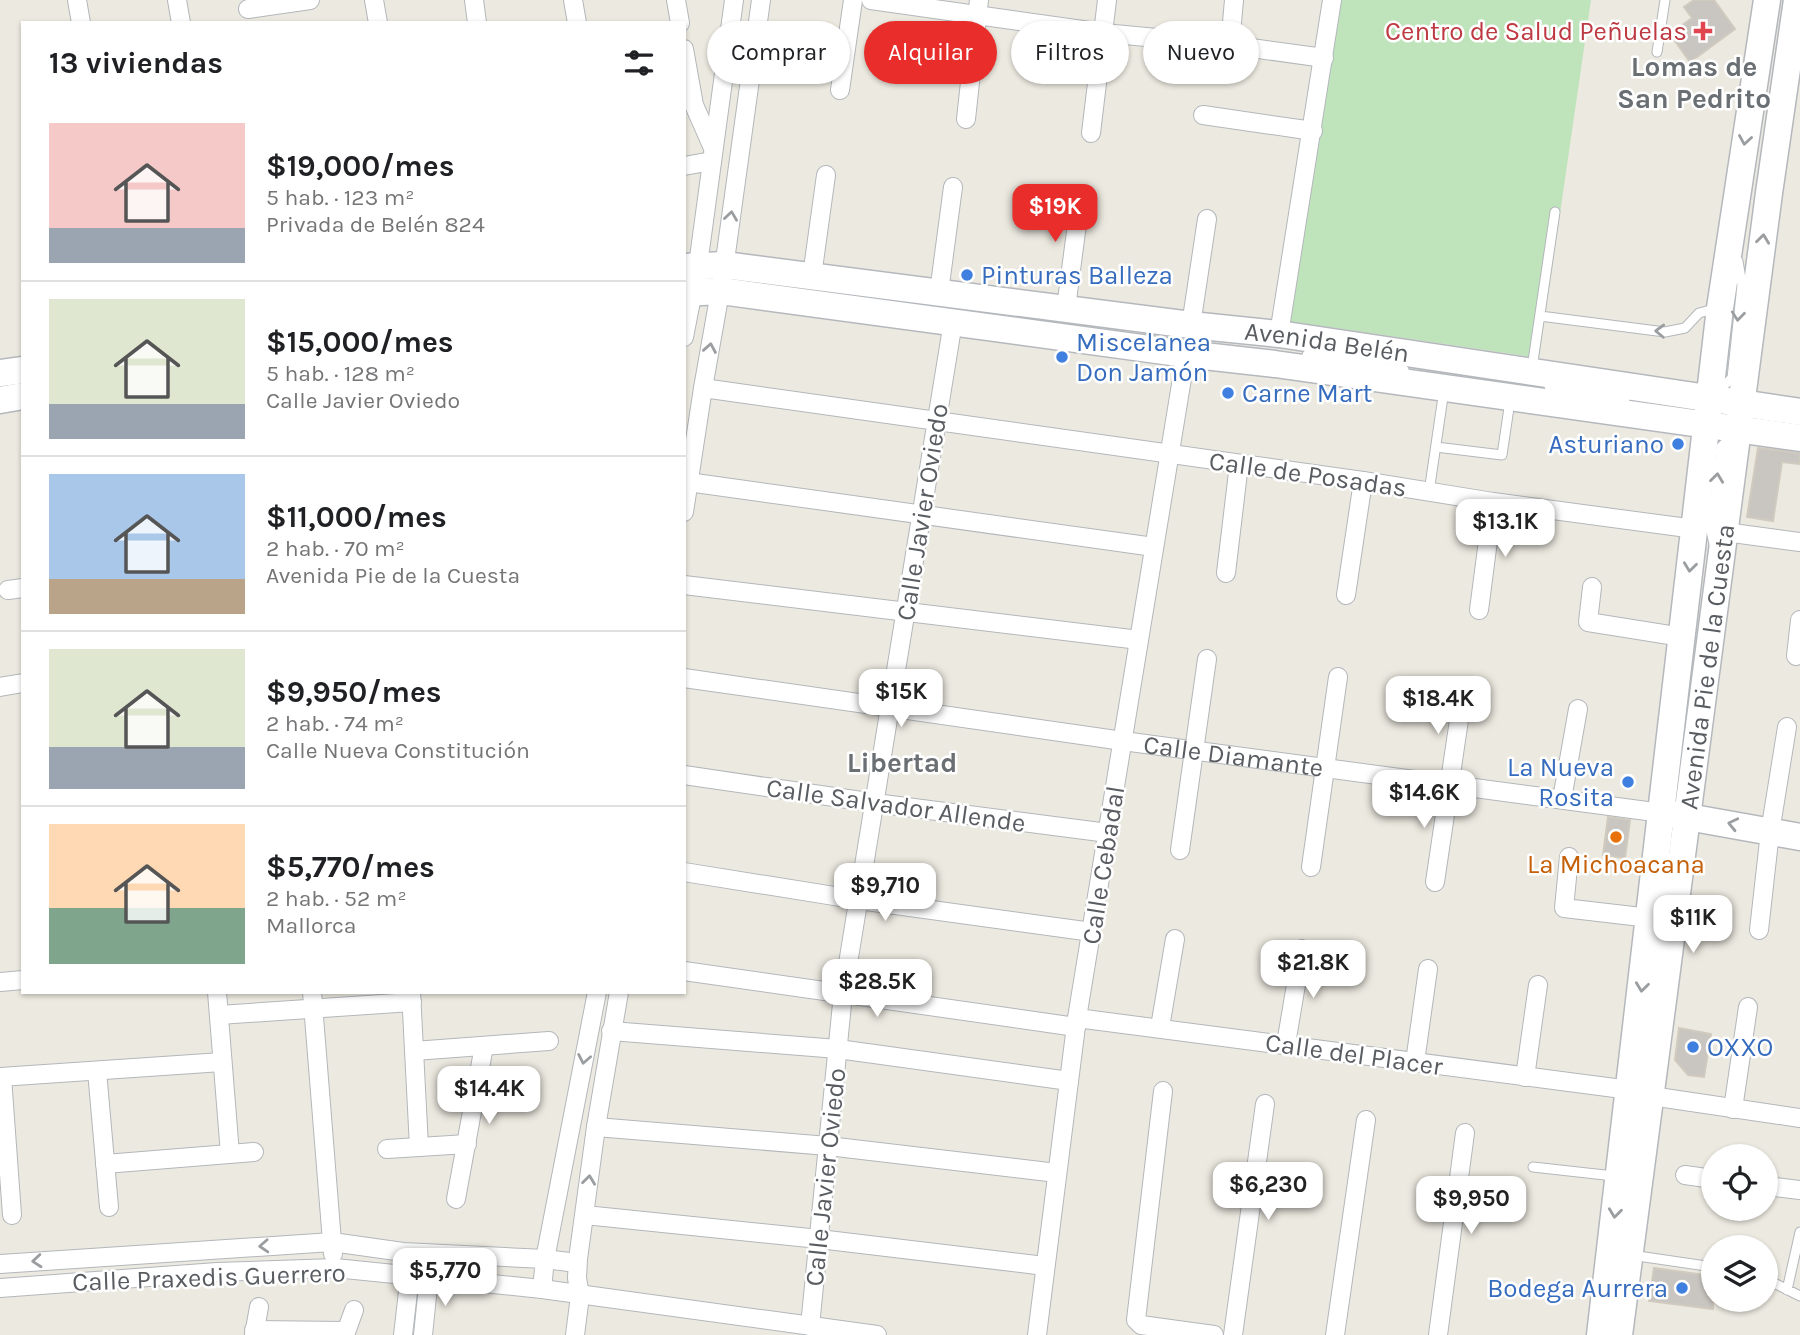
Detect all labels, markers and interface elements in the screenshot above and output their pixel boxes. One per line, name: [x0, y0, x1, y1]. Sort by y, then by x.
place label: Centro de Salud Peñuelas: [1385, 16, 1687, 47]
chip: Comprar: [707, 21, 850, 84]
chip: Alquilar: [864, 21, 997, 84]
chip: Filtros: [1011, 21, 1129, 84]
chip: Nuevo: [1143, 21, 1259, 84]
marker: Centro de Salud Peñuelas: [1693, 21, 1713, 41]
icon: filters: [620, 44, 658, 82]
text: 13 viviendas: [49, 45, 223, 81]
district label: Lomas de San Pedrito: [1617, 50, 1771, 115]
one-way arrow: [1738, 134, 1753, 146]
text: $19,000/mes: [266, 148, 455, 184]
icon: home: [105, 151, 189, 235]
text: 5 hab. · 123 m²: [266, 184, 414, 211]
pin: $19K: [1014, 184, 1096, 244]
text: $19K: [1028, 193, 1082, 220]
one-way arrow: [723, 210, 738, 222]
text: Privada de Belén 824: [266, 211, 485, 238]
one-way arrow: [1755, 233, 1770, 245]
place label: Pinturas Balleza: [981, 260, 1173, 291]
marker: Pinturas Balleza: [959, 267, 975, 283]
one-way arrow: [1731, 310, 1746, 322]
street label: Avenida Belén: [1243, 316, 1411, 369]
one-way arrow: [1654, 323, 1665, 338]
text: $15,000/mes: [266, 324, 454, 360]
icon: home: [105, 327, 189, 411]
place label: Miscelanea Don Jamón: [1076, 327, 1211, 388]
one-way arrow: [702, 342, 717, 354]
marker: Miscelanea Don Jamón: [1054, 349, 1070, 365]
text: 5 hab. · 128 m²: [266, 360, 415, 387]
place label: Carne Mart: [1242, 378, 1373, 409]
marker: Carne Mart: [1220, 385, 1236, 401]
text: Calle Javier Oviedo: [266, 387, 460, 414]
street label: Calle Javier Oviedo: [890, 401, 955, 623]
place label: Asturiano: [1549, 429, 1664, 460]
marker: Asturiano: [1670, 436, 1686, 452]
street label: Calle de Posadas: [1207, 445, 1409, 504]
one-way arrow: [1710, 472, 1725, 484]
text: $11,000/mes: [266, 499, 447, 535]
pin: $13.1K: [1448, 500, 1562, 559]
icon: home: [105, 502, 189, 586]
text: $13.1K: [1472, 508, 1538, 535]
street label: Avenida Pie de la Cuesta: [1673, 522, 1741, 811]
text: 2 hab. · 70 m²: [266, 535, 405, 562]
one-way arrow: [1683, 561, 1698, 572]
text: Avenida Pie de la Cuesta: [266, 562, 520, 589]
pin: $15K: [860, 670, 942, 729]
text: $9,950/mes: [266, 674, 442, 710]
pin: $18.4K: [1381, 676, 1495, 736]
icon: home: [105, 677, 189, 761]
text: $15K: [875, 678, 927, 705]
text: $18.4K: [1402, 685, 1474, 712]
text: 2 hab. · 74 m²: [266, 710, 404, 737]
street label: Calle Diamante: [1142, 729, 1325, 784]
text: Calle Nueva Constitución: [266, 737, 530, 764]
district label: Libertad: [847, 746, 957, 779]
place label: La Nueva Rosita: [1507, 752, 1614, 813]
pin: $14.6K: [1367, 770, 1481, 830]
street label: Calle Salvador Allende: [764, 772, 1028, 839]
marker: La Nueva Rosita: [1620, 774, 1636, 790]
text: $14.6K: [1388, 779, 1460, 806]
street label: Calle Cebadal: [1076, 783, 1131, 947]
one-way arrow: [1727, 818, 1739, 833]
marker: La Michoacana: [1608, 829, 1624, 845]
text: $5,770/mes: [266, 849, 435, 885]
place label: La Michoacana: [1527, 849, 1705, 880]
icon: home: [105, 852, 189, 936]
pin: $9,710: [828, 864, 942, 923]
text: $9,710: [850, 872, 920, 899]
text: 2 hab. · 52 m²: [266, 885, 407, 912]
pin: $11K: [1652, 895, 1734, 955]
text: $11K: [1669, 904, 1717, 931]
text: Mallorca: [266, 912, 356, 939]
pin: $21.8K: [1256, 940, 1370, 1000]
text: $21.8K: [1277, 949, 1349, 976]
pin: $28.5K: [820, 960, 934, 1019]
text: $28.5K: [838, 968, 916, 995]
one-way arrow: [1634, 981, 1649, 993]
street label: Calle del Placer: [1263, 1027, 1445, 1082]
place label: OXXO: [1707, 1032, 1773, 1063]
marker: OXXO: [1685, 1039, 1701, 1055]
one-way arrow: [578, 1053, 593, 1065]
pin: $14.4K: [432, 1066, 546, 1126]
street label: Calle Javier Oviedo: [799, 1066, 852, 1288]
text: $14.4K: [453, 1075, 525, 1102]
map controls: [1701, 1144, 1778, 1312]
button: locate: [1701, 1144, 1778, 1221]
pin: $6,230: [1211, 1162, 1325, 1222]
text: $6,230: [1229, 1171, 1307, 1198]
one-way arrow: [582, 1174, 597, 1186]
pin: $9,950: [1414, 1176, 1528, 1236]
text: $9,950: [1432, 1185, 1510, 1212]
one-way arrow: [1608, 1207, 1623, 1219]
button: layers: [1701, 1235, 1778, 1312]
one-way arrow: [258, 1239, 269, 1254]
pin: $5,770: [388, 1248, 502, 1308]
one-way arrow: [31, 1253, 42, 1268]
street label: Calle Praxedis Guerrero: [72, 1257, 346, 1298]
text: $5,770: [409, 1257, 481, 1284]
place label: Bodega Aurrera: [1487, 1273, 1668, 1304]
marker: Bodega Aurrera: [1674, 1280, 1690, 1296]

